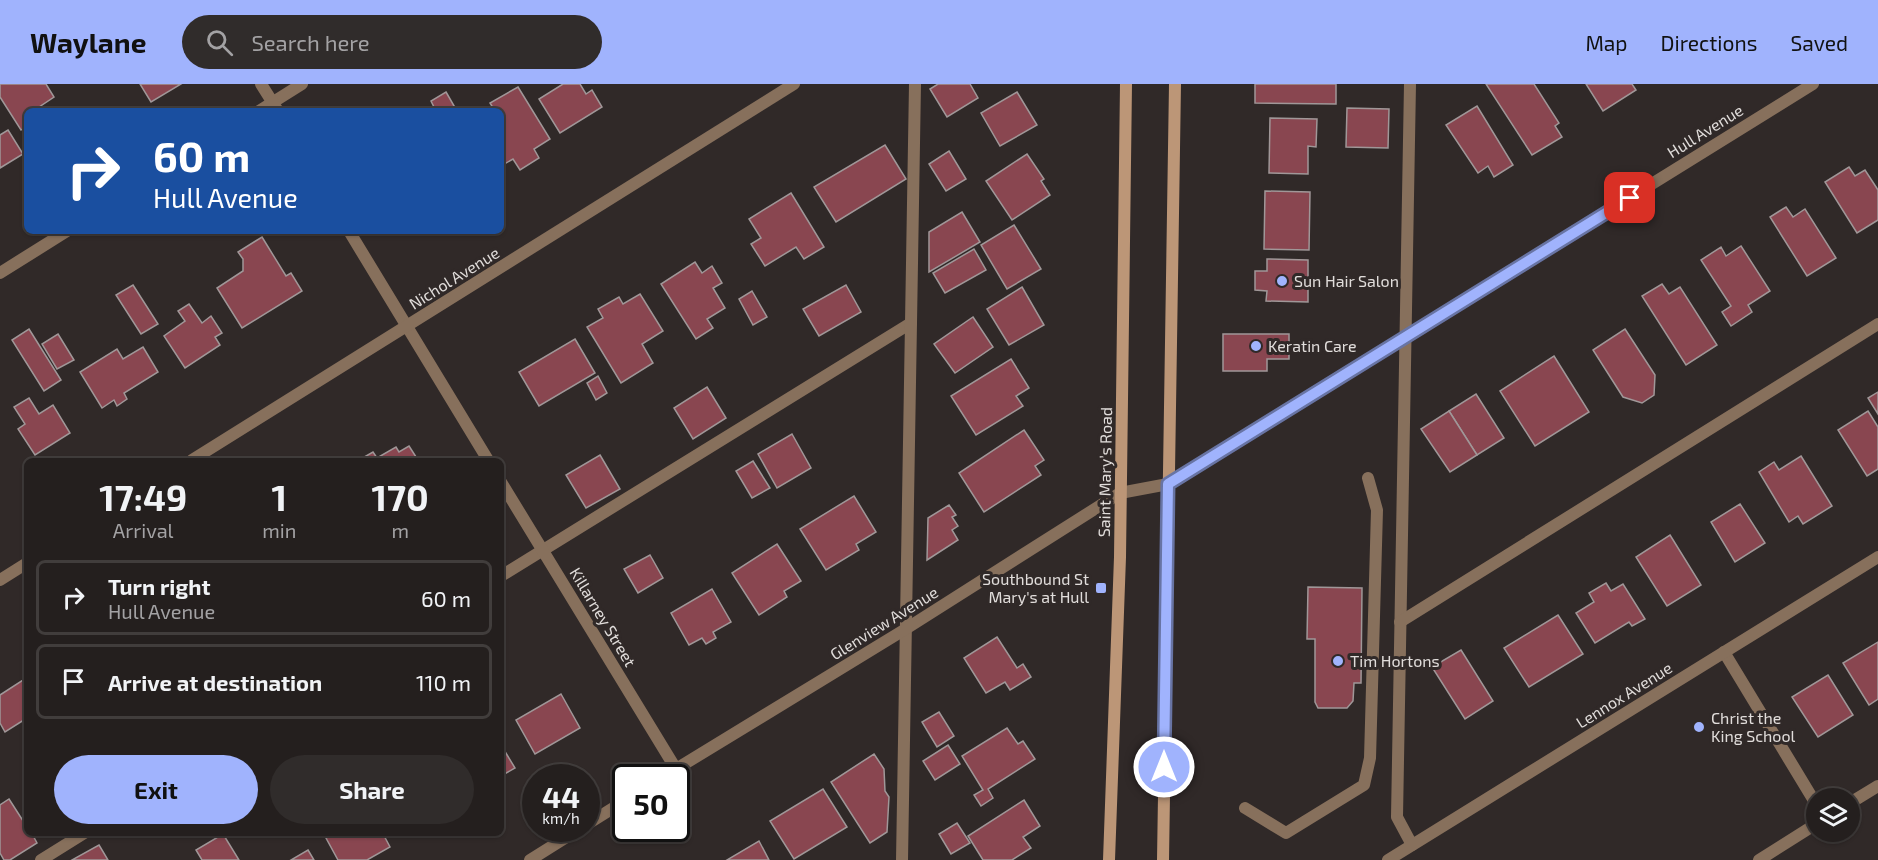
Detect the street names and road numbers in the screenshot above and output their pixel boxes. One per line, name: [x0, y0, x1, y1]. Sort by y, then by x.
street label: Hull Avenue: [1663, 100, 1746, 161]
street label: Nichol Avenue: [405, 242, 502, 313]
street label: Saint Mary’s Road: [1094, 407, 1115, 537]
street label: Killarney Street: [566, 564, 640, 670]
street label: Glenview Avenue: [826, 582, 941, 663]
street label: Lennox Avenue: [1572, 657, 1675, 732]

